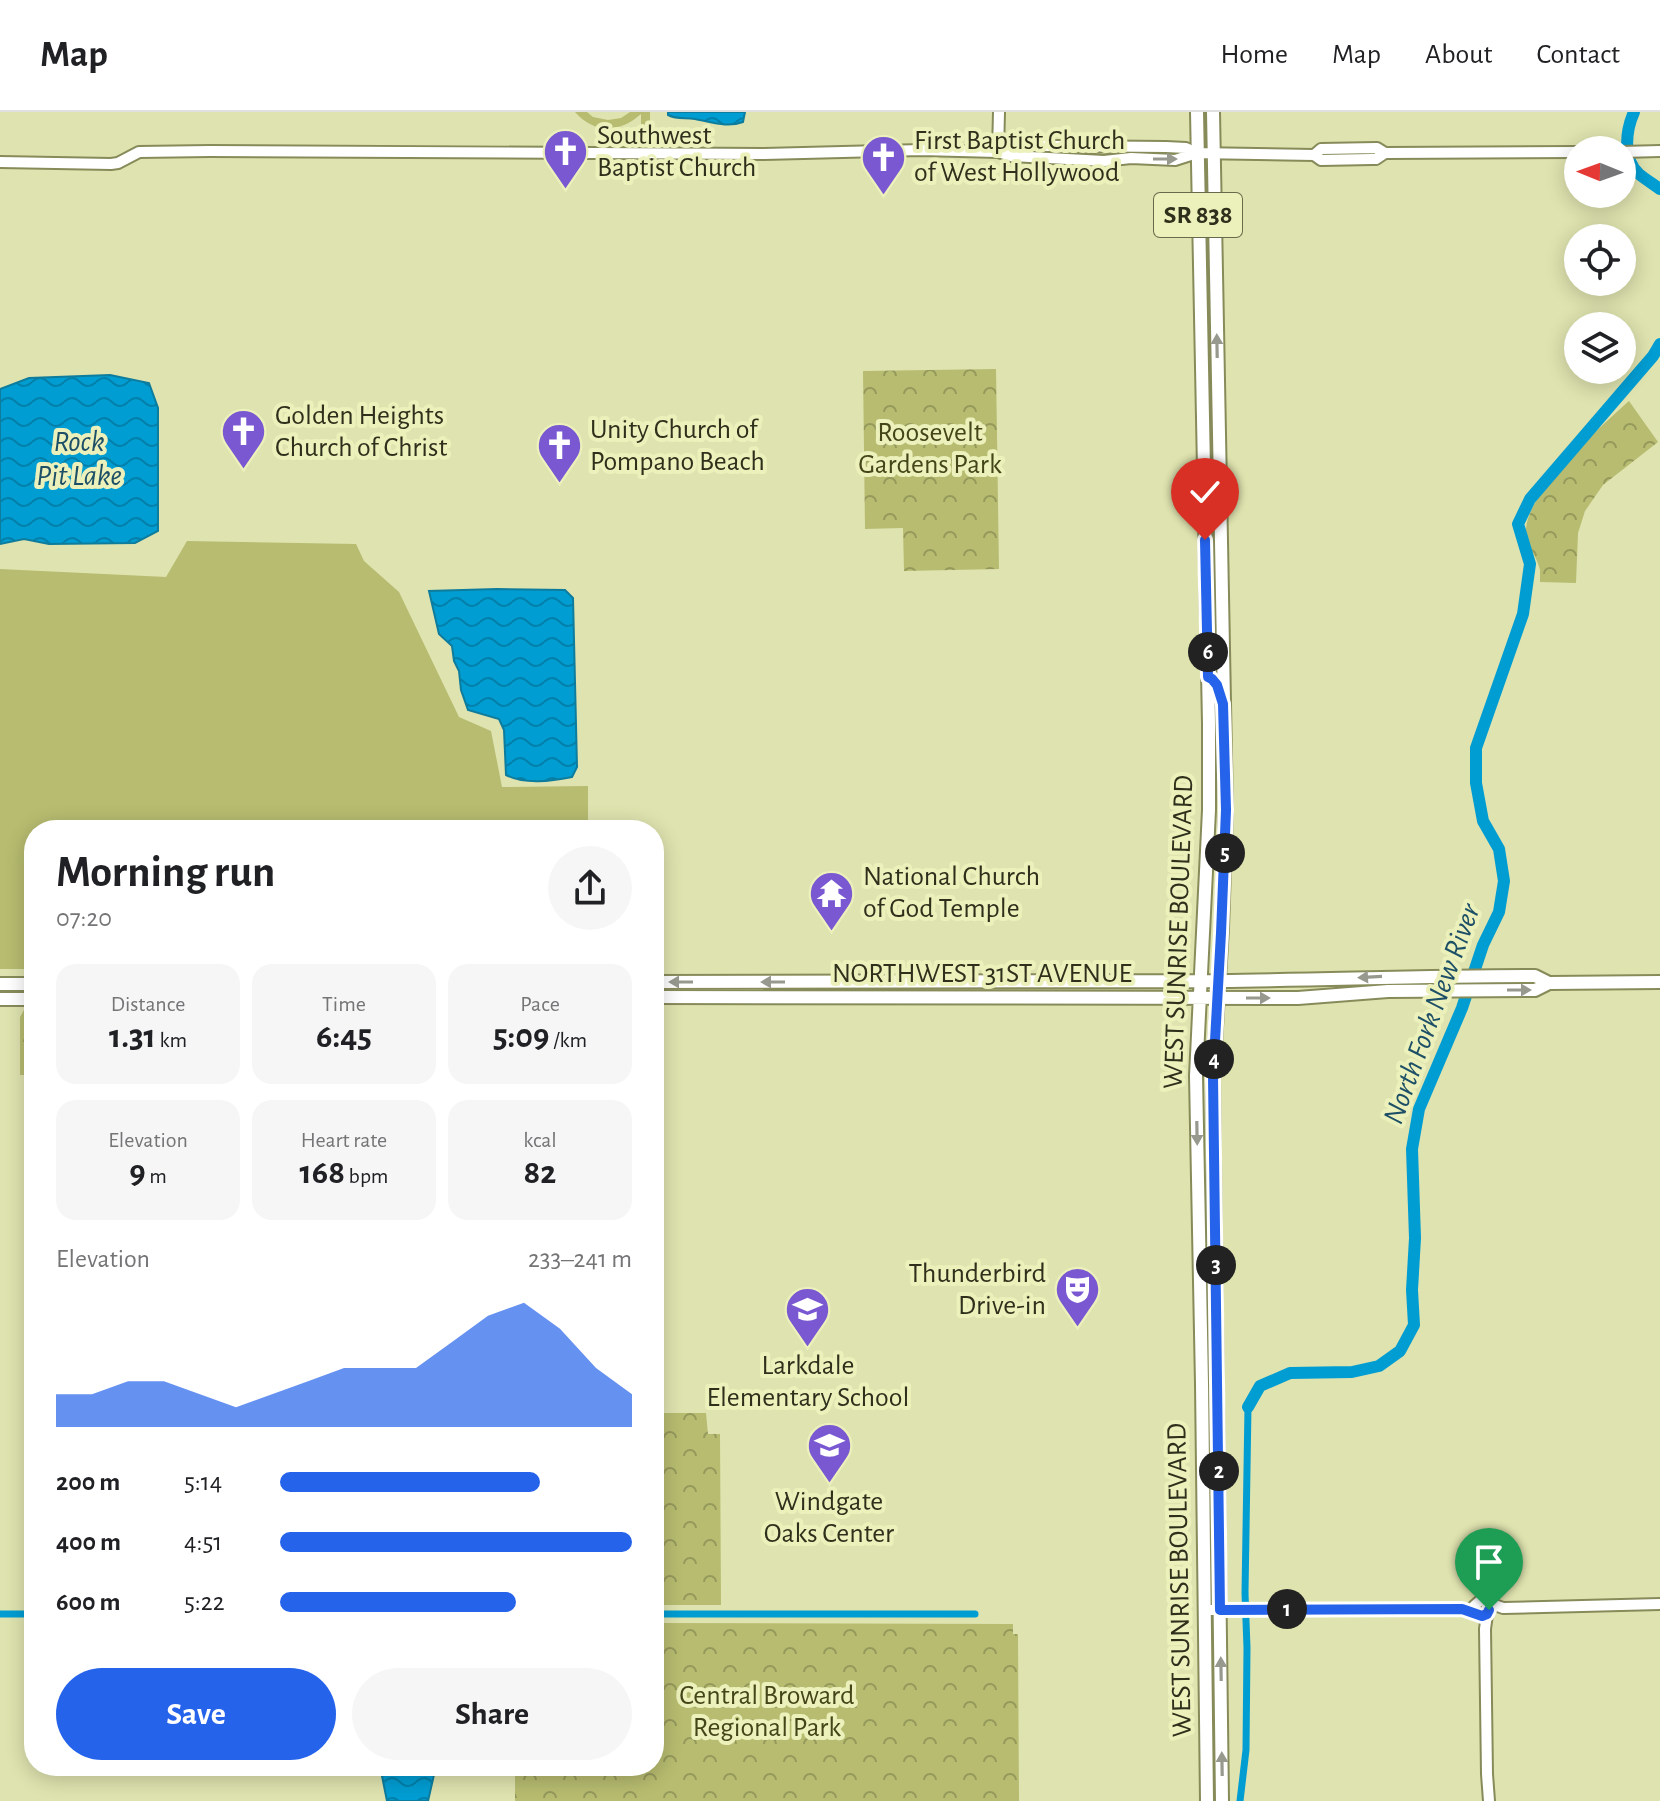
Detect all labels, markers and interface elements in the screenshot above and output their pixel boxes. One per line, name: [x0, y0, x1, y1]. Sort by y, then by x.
text: Map: [40, 36, 108, 74]
text: Home: [1221, 41, 1288, 69]
text: Map: [1332, 41, 1381, 69]
text: About: [1425, 41, 1493, 69]
text: Contact: [1537, 41, 1620, 69]
place label: Southwest Baptist Church: [597, 122, 756, 182]
place label: First Baptist Church of West Hollywood: [914, 127, 1125, 187]
church icon: Southwest Baptist Church: [542, 128, 590, 191]
church icon: First Baptist Church of West Hollywood: [859, 133, 907, 196]
north arrow: [1564, 136, 1636, 208]
map controls: [1564, 136, 1636, 384]
one-way arrow: [1152, 153, 1178, 165]
road number: SR 838: [1154, 193, 1242, 237]
button: locate: [1564, 224, 1636, 296]
button: layers: [1564, 312, 1636, 384]
one-way arrow: [1210, 333, 1223, 358]
place label: Golden Heights Church of Christ: [275, 402, 447, 462]
church icon: Golden Heights Church of Christ: [220, 408, 268, 471]
place label: Unity Church of Pompano Beach: [590, 416, 765, 476]
park label: Roosevelt Gardens Park: [858, 419, 1002, 479]
church icon: Unity Church of Pompano Beach: [535, 422, 583, 485]
water label: Rock Pit Lake: [36, 427, 122, 491]
pin: [1171, 458, 1239, 540]
icon: check: [1183, 470, 1227, 514]
pin: 6: [1188, 632, 1228, 672]
text: 6: [1203, 641, 1213, 663]
street label: WEST SUNRISE BOULEVARD: [1160, 774, 1198, 1090]
pin: 5: [1205, 833, 1245, 873]
text: 5: [1220, 842, 1230, 864]
button: share: [548, 846, 632, 930]
text: Morning run: [56, 851, 275, 895]
place label: National Church of God Temple: [863, 863, 1040, 923]
temple icon: National Church of God Temple: [808, 869, 856, 932]
water label: North Fork New River: [1378, 899, 1486, 1128]
text: 07:20: [56, 905, 112, 931]
street label: NORTHWEST 31ST AVENUE: [832, 960, 1132, 988]
one-way arrow: [1357, 971, 1382, 984]
one-way arrow: [668, 976, 693, 988]
one-way arrow: [760, 976, 785, 988]
one-way arrow: [1507, 984, 1532, 996]
one-way arrow: [1246, 992, 1271, 1004]
text: Distance: [111, 993, 185, 1015]
text: Time: [322, 993, 366, 1015]
text: Pace: [520, 993, 560, 1015]
text: 1.31: [109, 1020, 156, 1054]
text: 6:45: [316, 1020, 372, 1054]
text: 5:09: [493, 1020, 550, 1054]
text: km: [156, 1029, 187, 1051]
text: /km: [550, 1029, 587, 1051]
pin: 4: [1194, 1039, 1234, 1079]
text: 4: [1208, 1048, 1220, 1070]
one-way arrow: [1190, 1121, 1203, 1146]
text: Elevation: [108, 1129, 188, 1151]
text: Heart rate: [301, 1129, 387, 1151]
text: kcal: [523, 1129, 557, 1151]
text: 9: [129, 1156, 146, 1190]
text: 168: [300, 1156, 345, 1190]
text: 82: [524, 1156, 556, 1190]
text: m: [146, 1165, 167, 1187]
text: bpm: [345, 1165, 388, 1187]
pin: 3: [1196, 1245, 1236, 1285]
text: Elevation: [56, 1246, 150, 1272]
text: 233–241 m: [528, 1246, 632, 1272]
text: 3: [1211, 1254, 1221, 1276]
place label: Thunderbird Drive-in: [908, 1260, 1046, 1320]
theatre icon: Thunderbird Drive-in: [1053, 1266, 1101, 1329]
school or university icon: Larkdale Elementary School: [784, 1285, 832, 1348]
place label: Larkdale Elementary School: [706, 1352, 910, 1412]
school or university icon: Windgate Oaks Center: [805, 1421, 853, 1484]
street label: WEST SUNRISE BOULEVARD: [1163, 1423, 1197, 1737]
pin: 2: [1199, 1451, 1239, 1491]
text: 2: [1214, 1460, 1224, 1482]
text: 200 m: [56, 1469, 120, 1495]
text: 5:14: [184, 1469, 222, 1495]
place label: Windgate Oaks Center: [764, 1488, 894, 1548]
pin: [1455, 1528, 1523, 1610]
text: 400 m: [56, 1529, 121, 1555]
text: 4:51: [184, 1529, 222, 1555]
icon: arrive: [1467, 1540, 1511, 1584]
text: 600 m: [56, 1589, 121, 1615]
text: 5:22: [184, 1589, 224, 1615]
pin: 1: [1267, 1589, 1307, 1629]
text: 1: [1283, 1598, 1291, 1620]
one-way arrow: [1215, 1656, 1227, 1681]
button: Save: [56, 1668, 336, 1760]
button: Share: [352, 1668, 632, 1760]
park label: Central Broward Regional Park: [679, 1682, 855, 1742]
one-way arrow: [1216, 1751, 1228, 1776]

